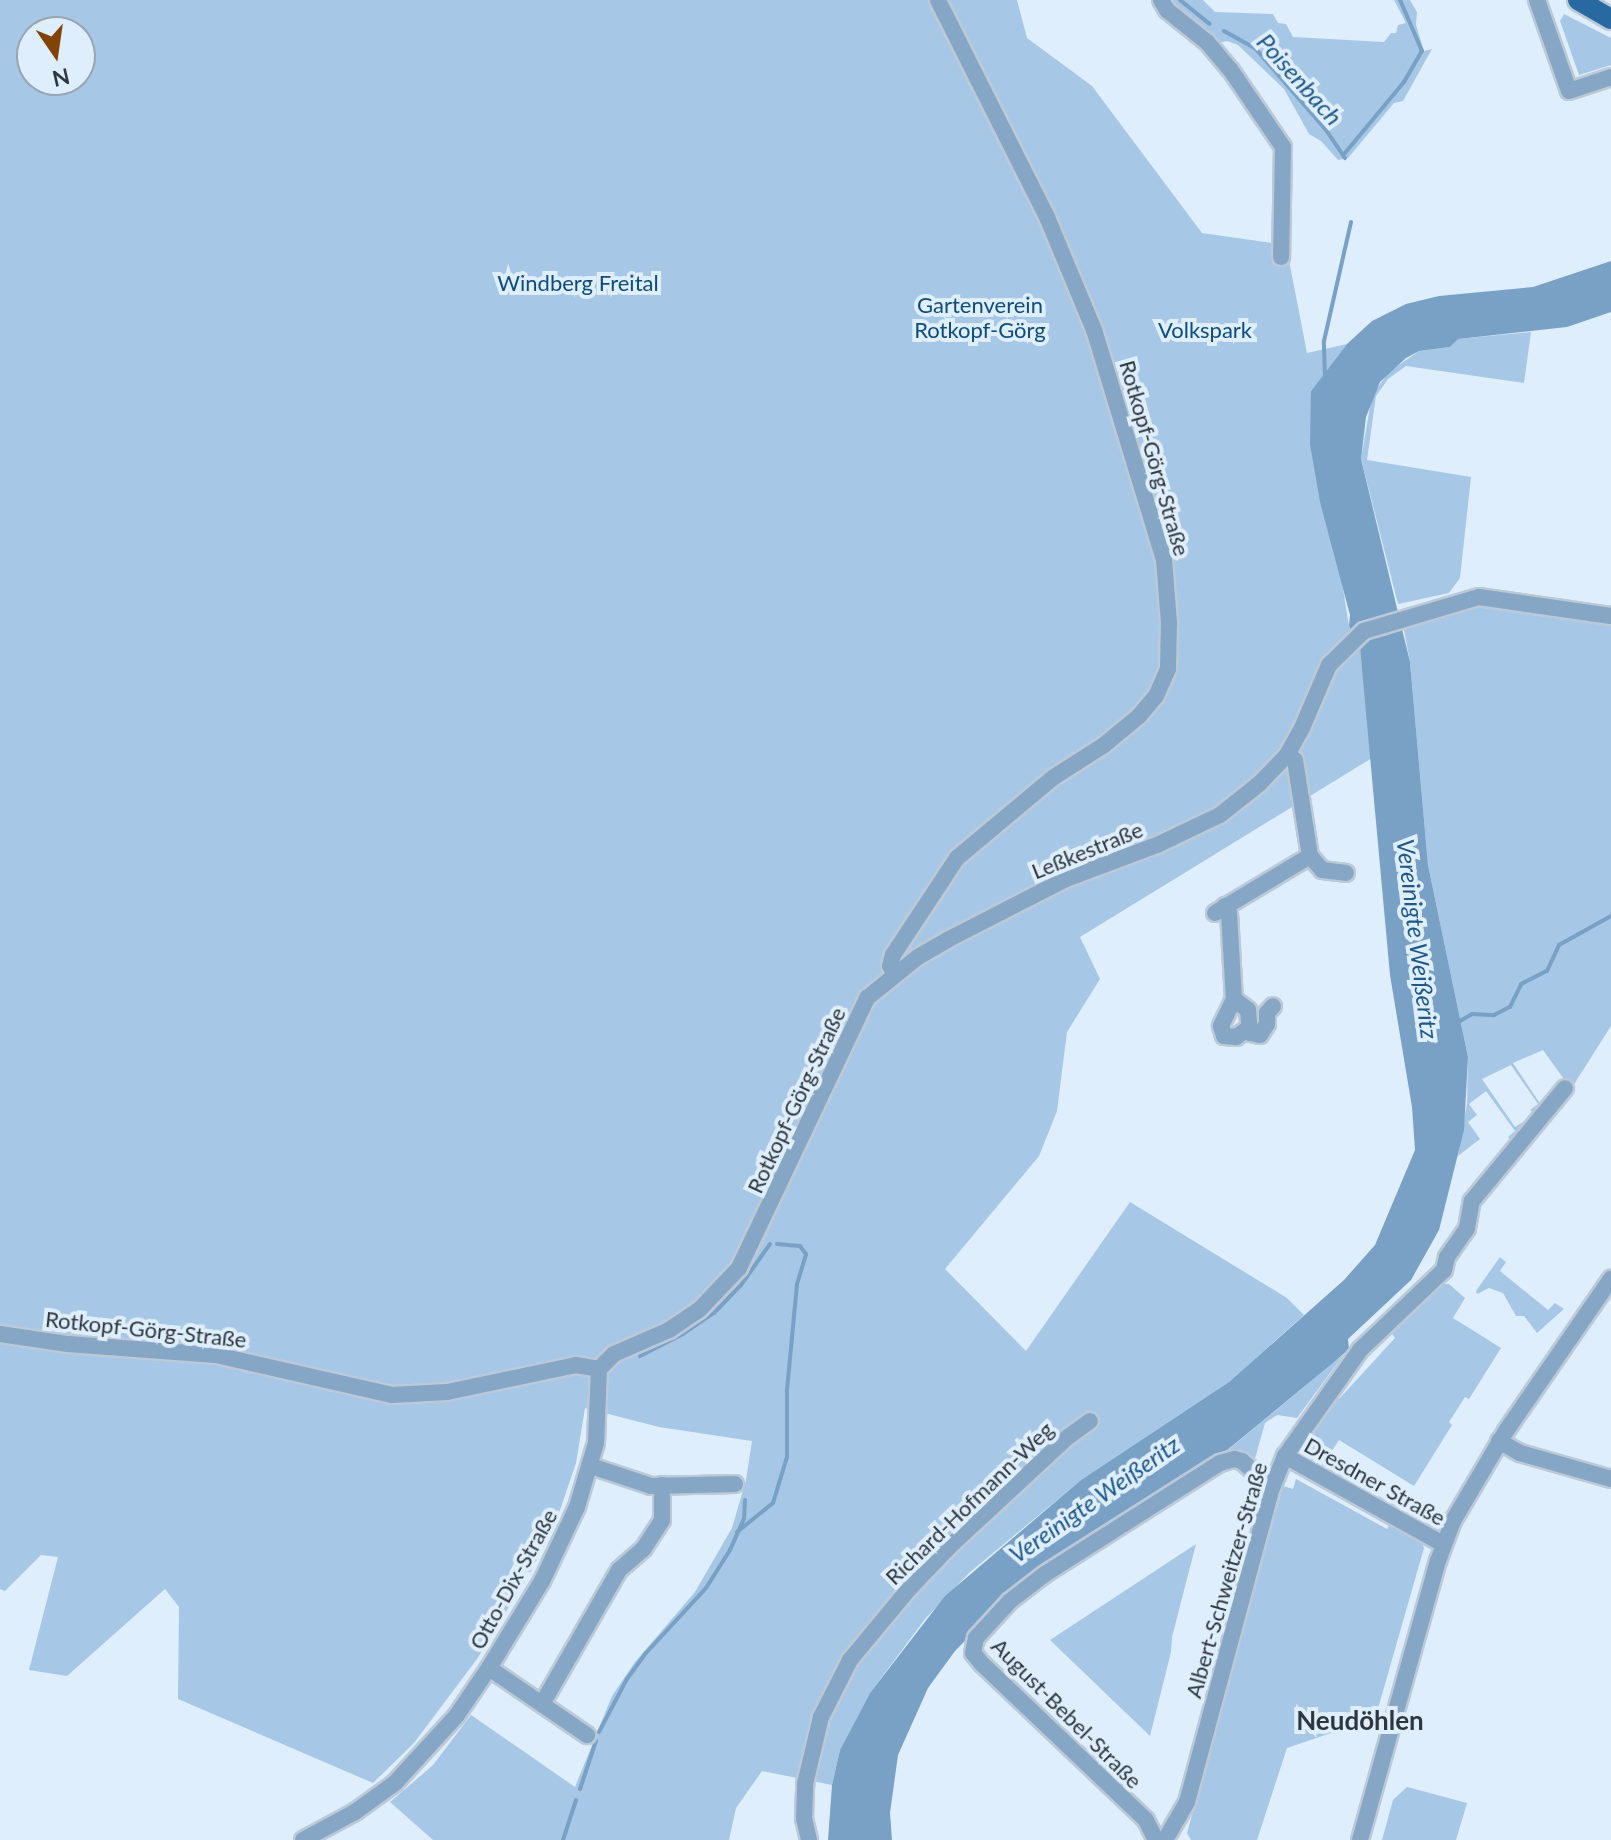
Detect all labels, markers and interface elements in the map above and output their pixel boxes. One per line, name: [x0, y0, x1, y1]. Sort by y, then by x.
north arrow: [16, 16, 96, 96]
water label: Poisenbach: [1251, 27, 1349, 131]
text: N: [50, 63, 72, 93]
park label: Windberg Freital: [497, 270, 659, 296]
park label: Gartenverein Rotkopf-Görg: [914, 291, 1046, 342]
park label: Volkspark: [1158, 317, 1252, 343]
street label: Rotkopf-Görg-Straße: [1114, 357, 1196, 559]
street label: Leßkestraße: [1028, 816, 1146, 884]
water label: Vereinigte Weißeritz: [1391, 837, 1445, 1041]
street label: Rotkopf-Görg-Straße: [741, 1003, 851, 1197]
street label: Rotkopf-Görg-Straße: [44, 1305, 248, 1353]
street label: Richard-Hofmann-Weg: [880, 1416, 1058, 1590]
water label: Vereinigte Weißeritz: [1003, 1429, 1185, 1569]
street label: Dresdner Straße: [1300, 1431, 1450, 1531]
street label: Albert-Schweitzer-Straße: [1180, 1459, 1272, 1701]
street label: Otto-Dix-Straße: [464, 1504, 562, 1654]
street label: August-Bebel-Straße: [986, 1632, 1148, 1794]
district label: Neudöhlen: [1296, 1705, 1424, 1737]

